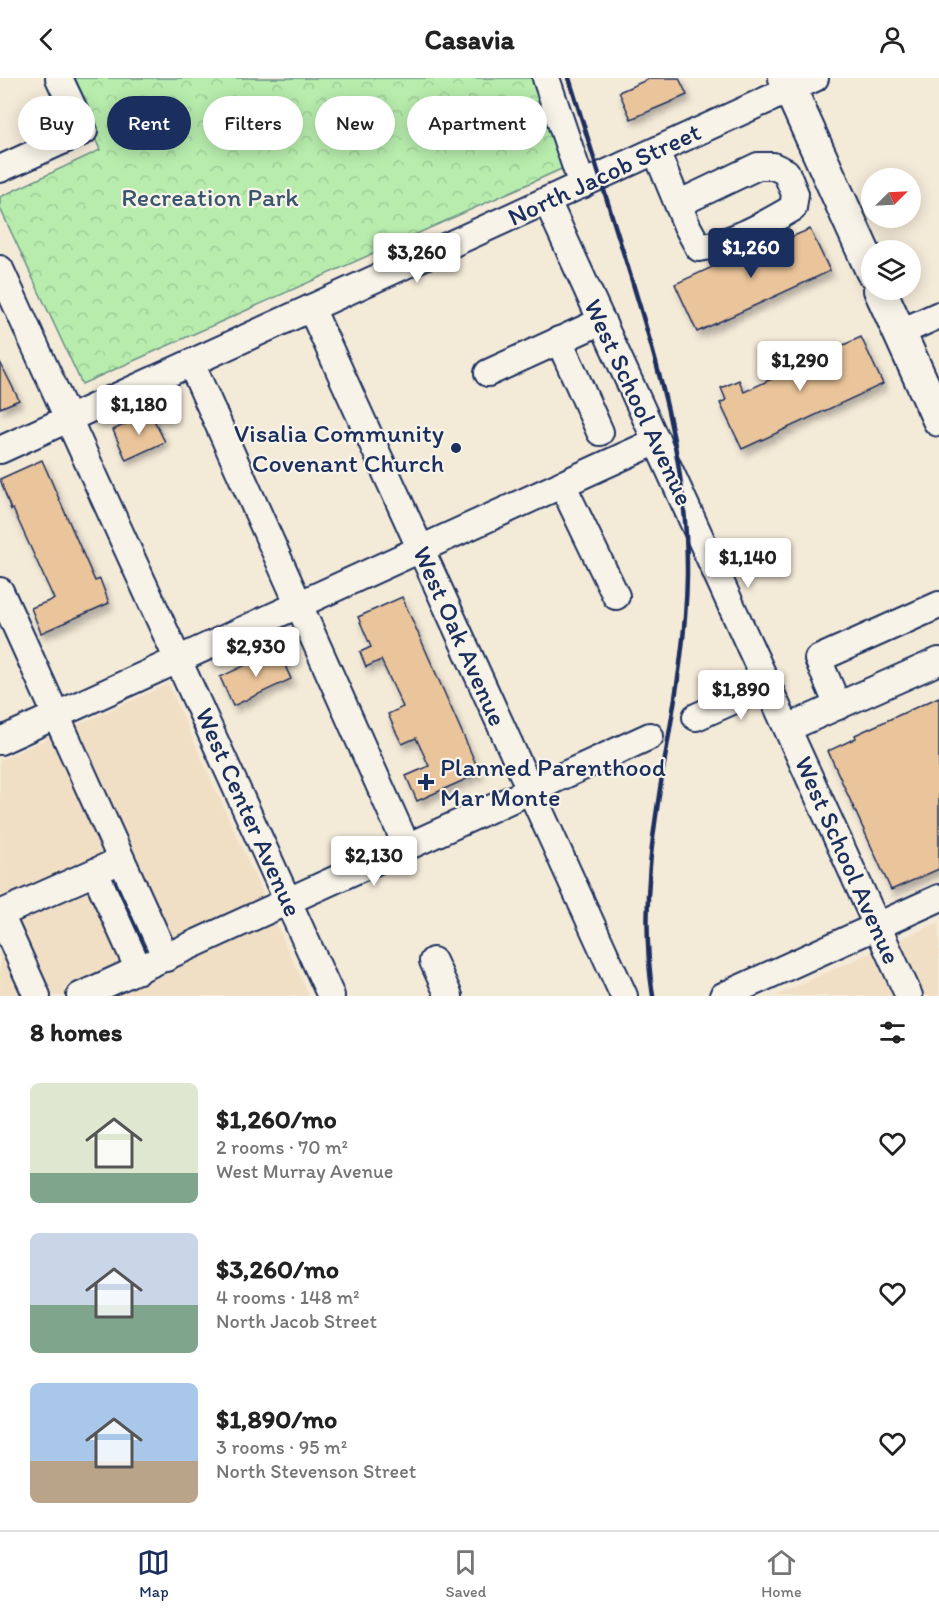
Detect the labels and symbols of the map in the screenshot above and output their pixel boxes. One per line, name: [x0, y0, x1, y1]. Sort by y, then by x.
street label: North Jacob Street: [502, 115, 706, 233]
north arrow: [861, 168, 921, 228]
park label: Recreation Park: [121, 181, 299, 213]
pin: $1,260: [702, 228, 800, 279]
pin: $3,260: [368, 233, 466, 284]
street label: West School Avenue: [577, 294, 701, 510]
pin: $1,290: [751, 341, 849, 392]
pin: $1,180: [90, 385, 188, 436]
place label: Visalia Community Covenant Church: [234, 417, 444, 479]
marker: Visalia Community Covenant Church: [449, 441, 463, 455]
pin: $1,140: [699, 538, 797, 589]
street label: West Oak Avenue: [406, 541, 514, 731]
pin: $2,930: [207, 627, 305, 678]
pin: $1,890: [692, 670, 790, 721]
street label: West Center Avenue: [189, 703, 309, 921]
place label: Planned Parenthood Mar Monte: [440, 751, 666, 813]
street label: West School Avenue: [788, 751, 908, 969]
marker: Planned Parenthood Mar Monte: [417, 773, 435, 791]
pin: $2,130: [325, 836, 423, 887]

